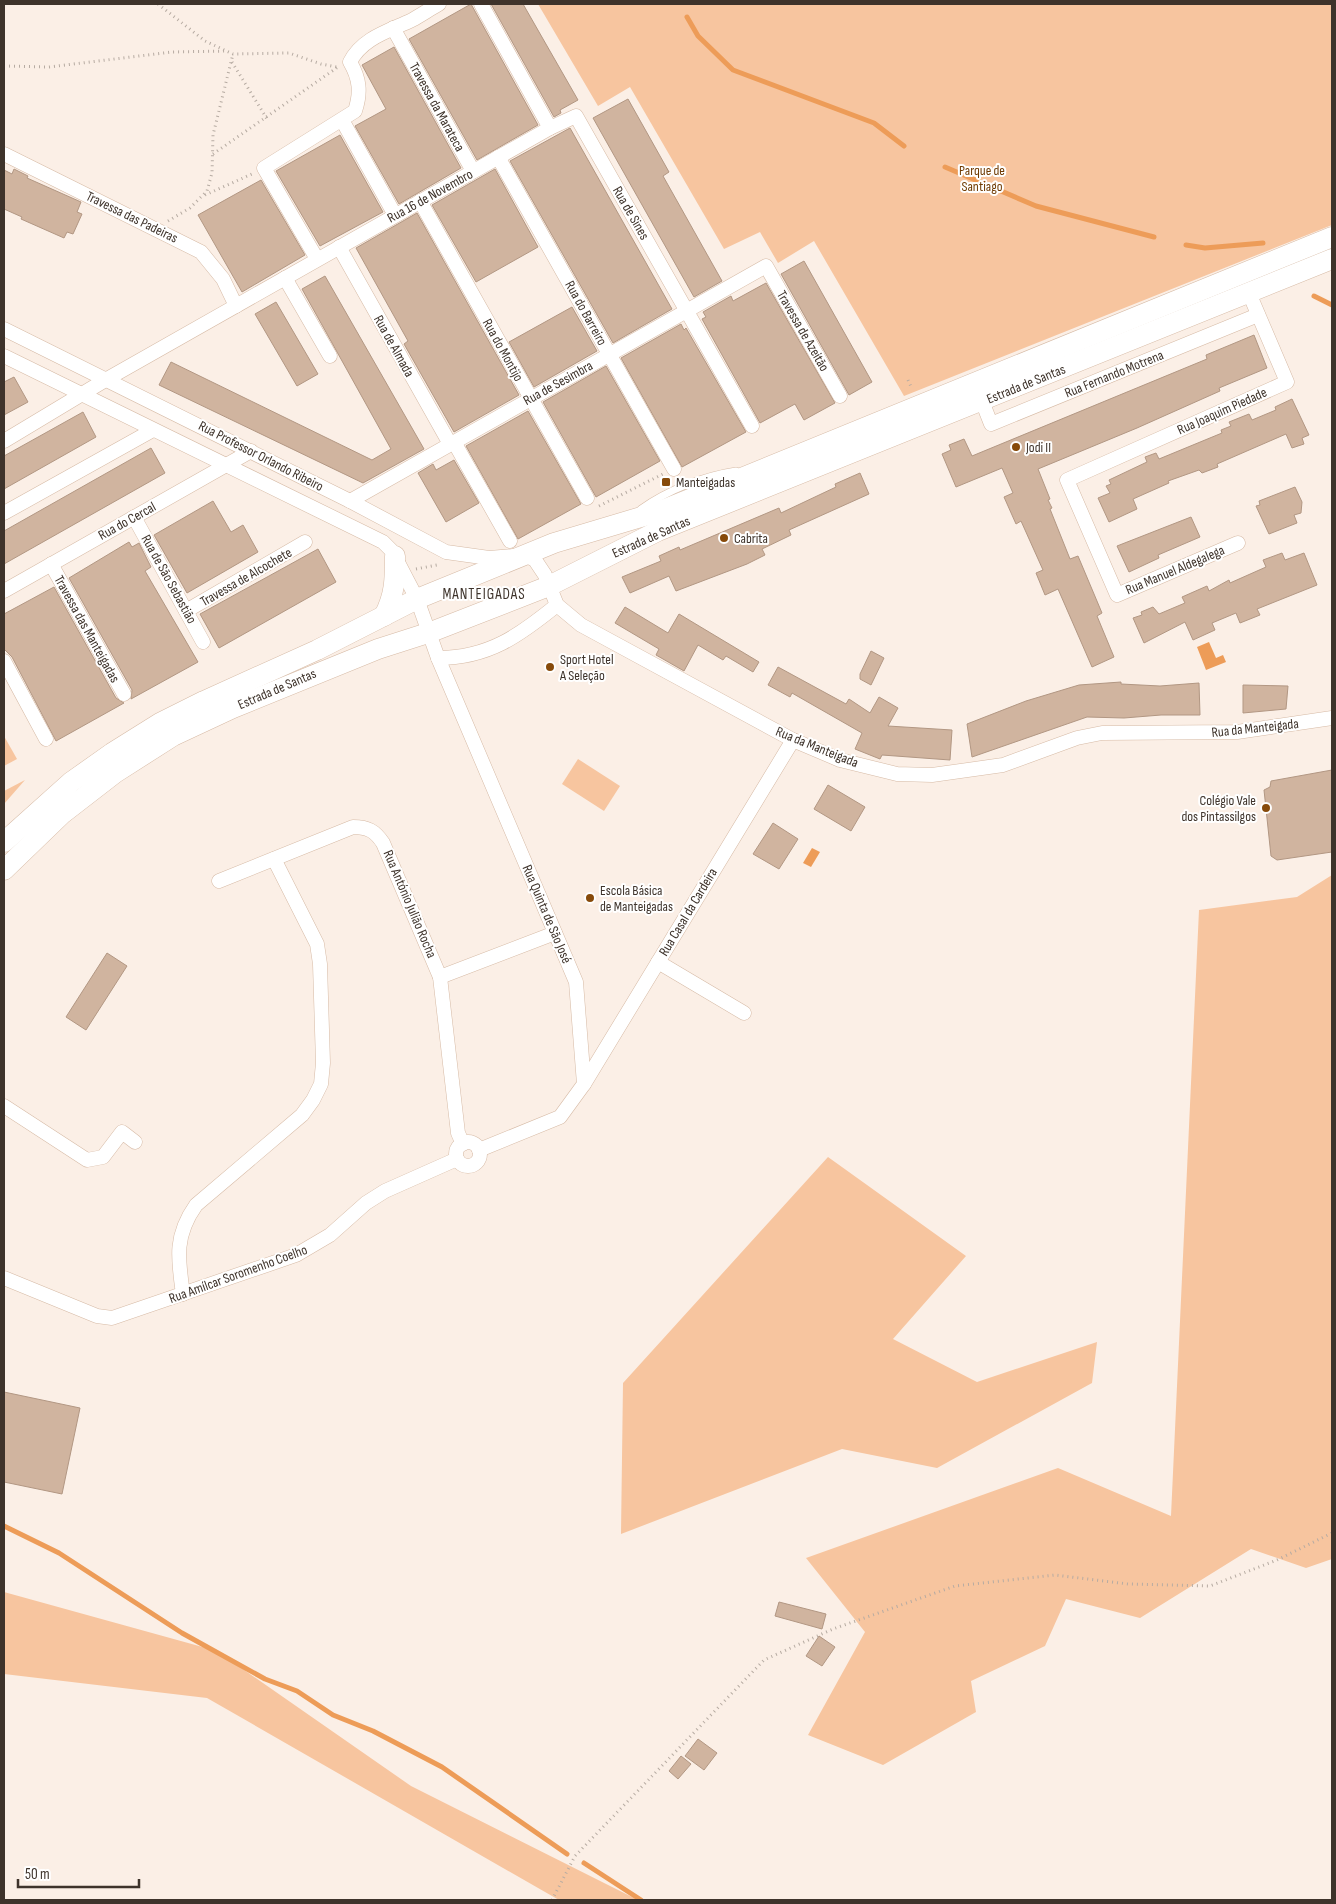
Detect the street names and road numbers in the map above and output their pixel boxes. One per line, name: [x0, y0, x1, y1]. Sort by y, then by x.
street label: Travessa da Marateca: [406, 60, 468, 154]
street label: Rua 16 de Novembro: [384, 165, 476, 226]
street label: Rua de Sines: [609, 183, 653, 243]
street label: Travessa das Padeiras: [83, 187, 181, 247]
street label: Rua do Barreiro: [561, 278, 611, 348]
street label: Travessa de Azeitão: [773, 288, 833, 375]
street label: Rua de Almada: [370, 312, 418, 380]
street label: Rua do Montijo: [479, 316, 527, 385]
street label: Rua Fernando Motrena: [1062, 346, 1166, 402]
street label: Rua de Sesimbra: [520, 357, 596, 409]
street label: Estrada de Santas: [984, 360, 1068, 408]
street label: Rua Joaquim Piedade: [1175, 384, 1269, 438]
street label: Rua Professor Orlando Ribeiro: [196, 417, 327, 495]
street label: Rua do Cercal: [95, 498, 159, 544]
street label: Estrada de Santas: [609, 512, 693, 562]
street label: Rua de São Sebastião: [138, 532, 201, 627]
street label: Rua Manuel Aldegalega: [1123, 541, 1227, 599]
street label: Travessa de Alcochete: [197, 544, 295, 610]
street label: Travessa das Manteigadas: [51, 572, 123, 686]
street label: Estrada de Santas: [235, 665, 319, 713]
street label: Rua da Manteigada: [1211, 715, 1299, 741]
street label: Rua da Manteigada: [773, 723, 861, 771]
street label: Rua António Julião Rocha: [380, 847, 440, 961]
street label: Rua Quinta de São José: [519, 862, 575, 966]
street label: Rua Casal da Cardeira: [655, 865, 721, 959]
street label: Rua Amílcar Soromenho Coelho: [166, 1241, 310, 1307]

